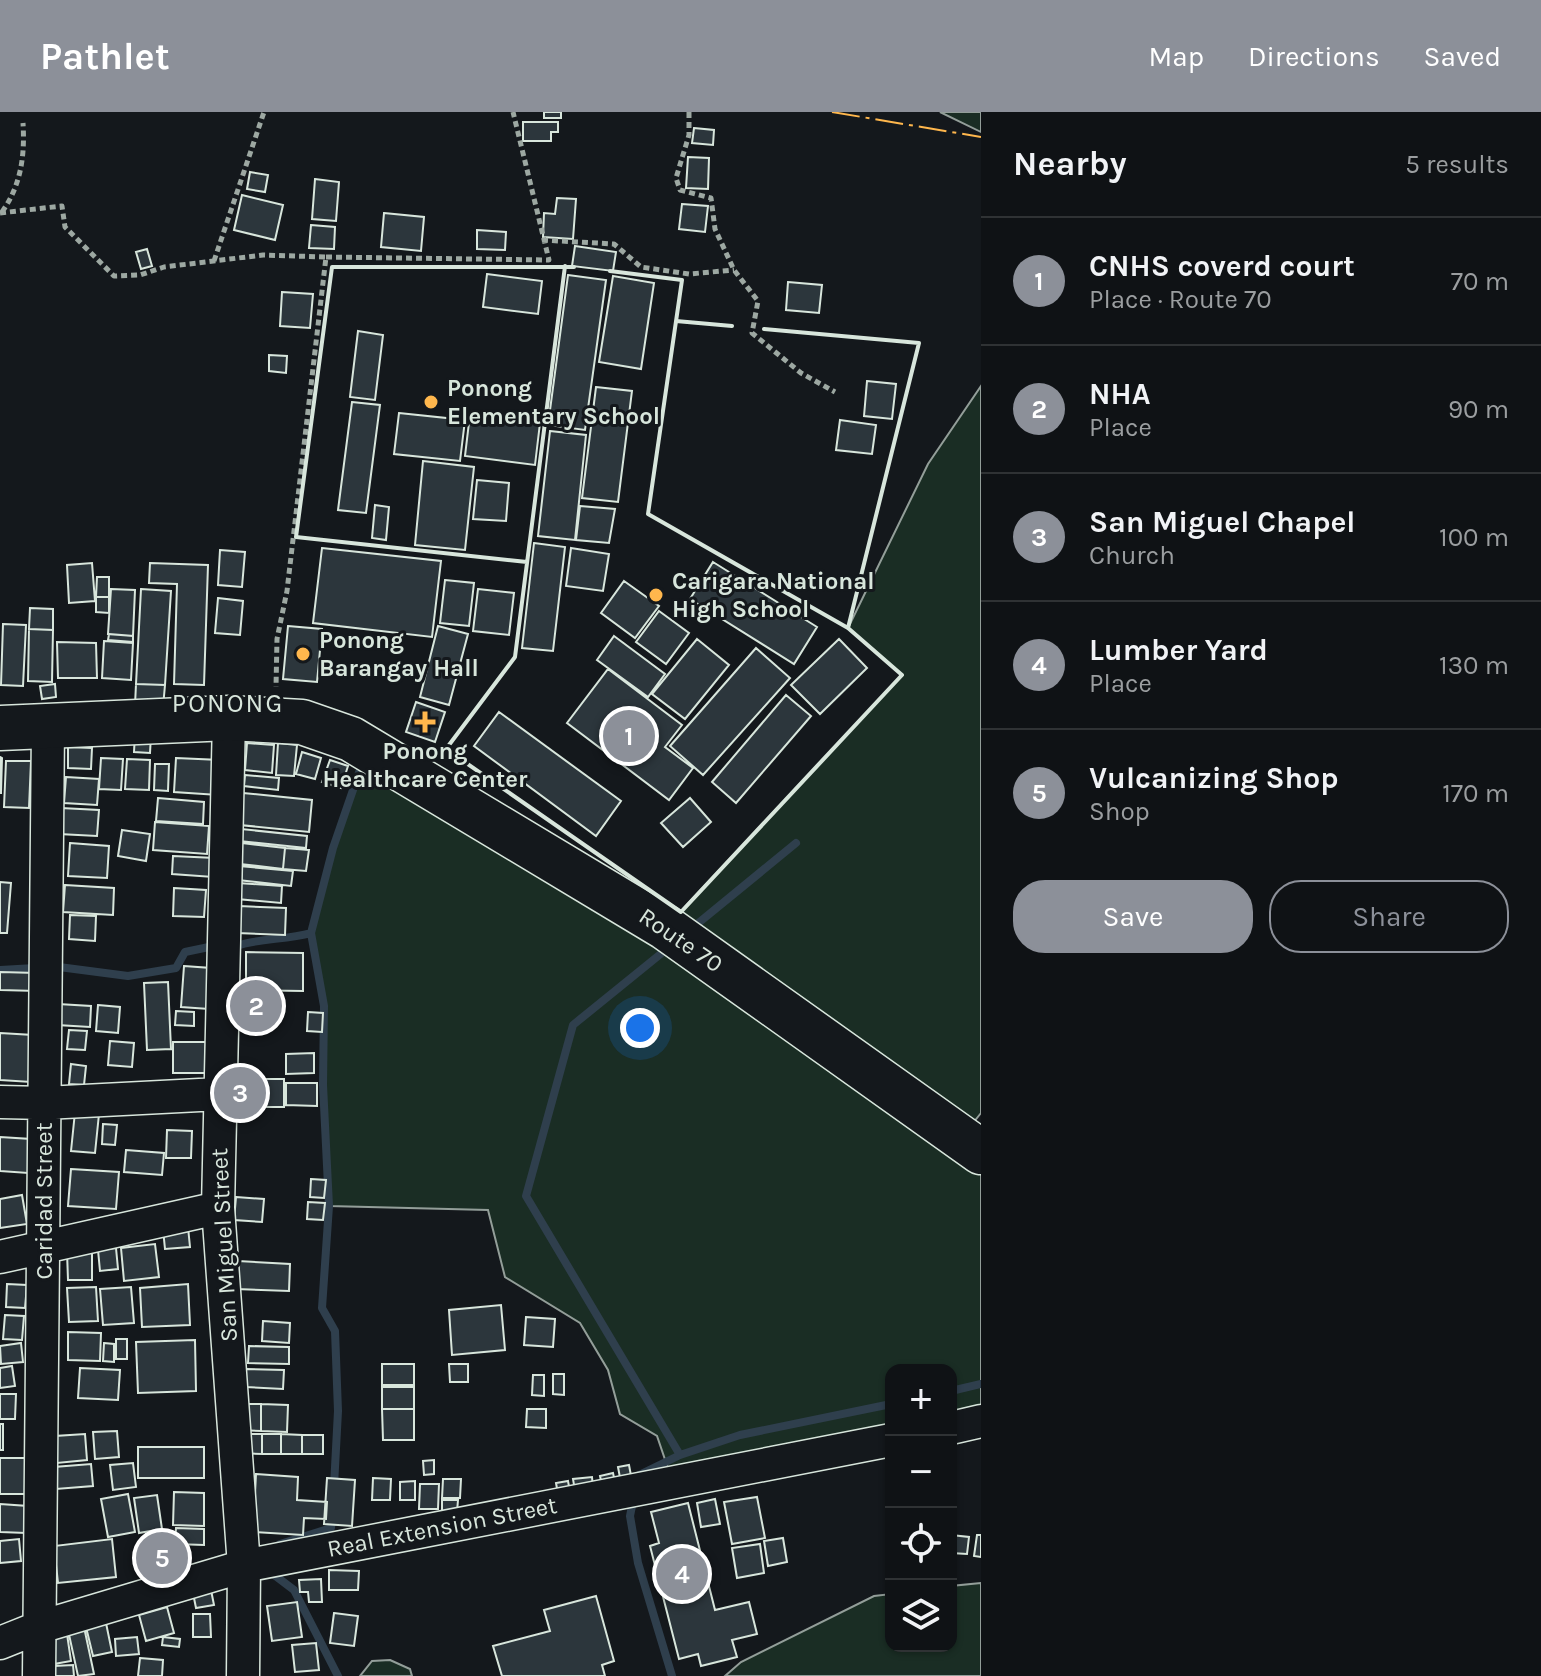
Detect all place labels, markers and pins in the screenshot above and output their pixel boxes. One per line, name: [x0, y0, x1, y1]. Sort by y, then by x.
place label: Ponong Elementary School: [447, 374, 660, 430]
marker: Ponong Elementary School: [422, 393, 440, 411]
place label: Carigara National High School: [672, 567, 875, 623]
marker: Carigara National High School: [647, 586, 665, 604]
place label: Ponong Barangay Hall: [319, 626, 479, 682]
marker: Ponong Barangay Hall: [294, 645, 312, 663]
pin: 1: [603, 706, 655, 766]
marker: Ponong Healthcare Center: [414, 711, 436, 733]
place label: Ponong Healthcare Center: [323, 737, 528, 793]
pin: 2: [230, 976, 282, 1036]
pin: 3: [214, 1063, 266, 1123]
pin: 5: [136, 1528, 188, 1588]
pin: 4: [656, 1544, 708, 1604]

